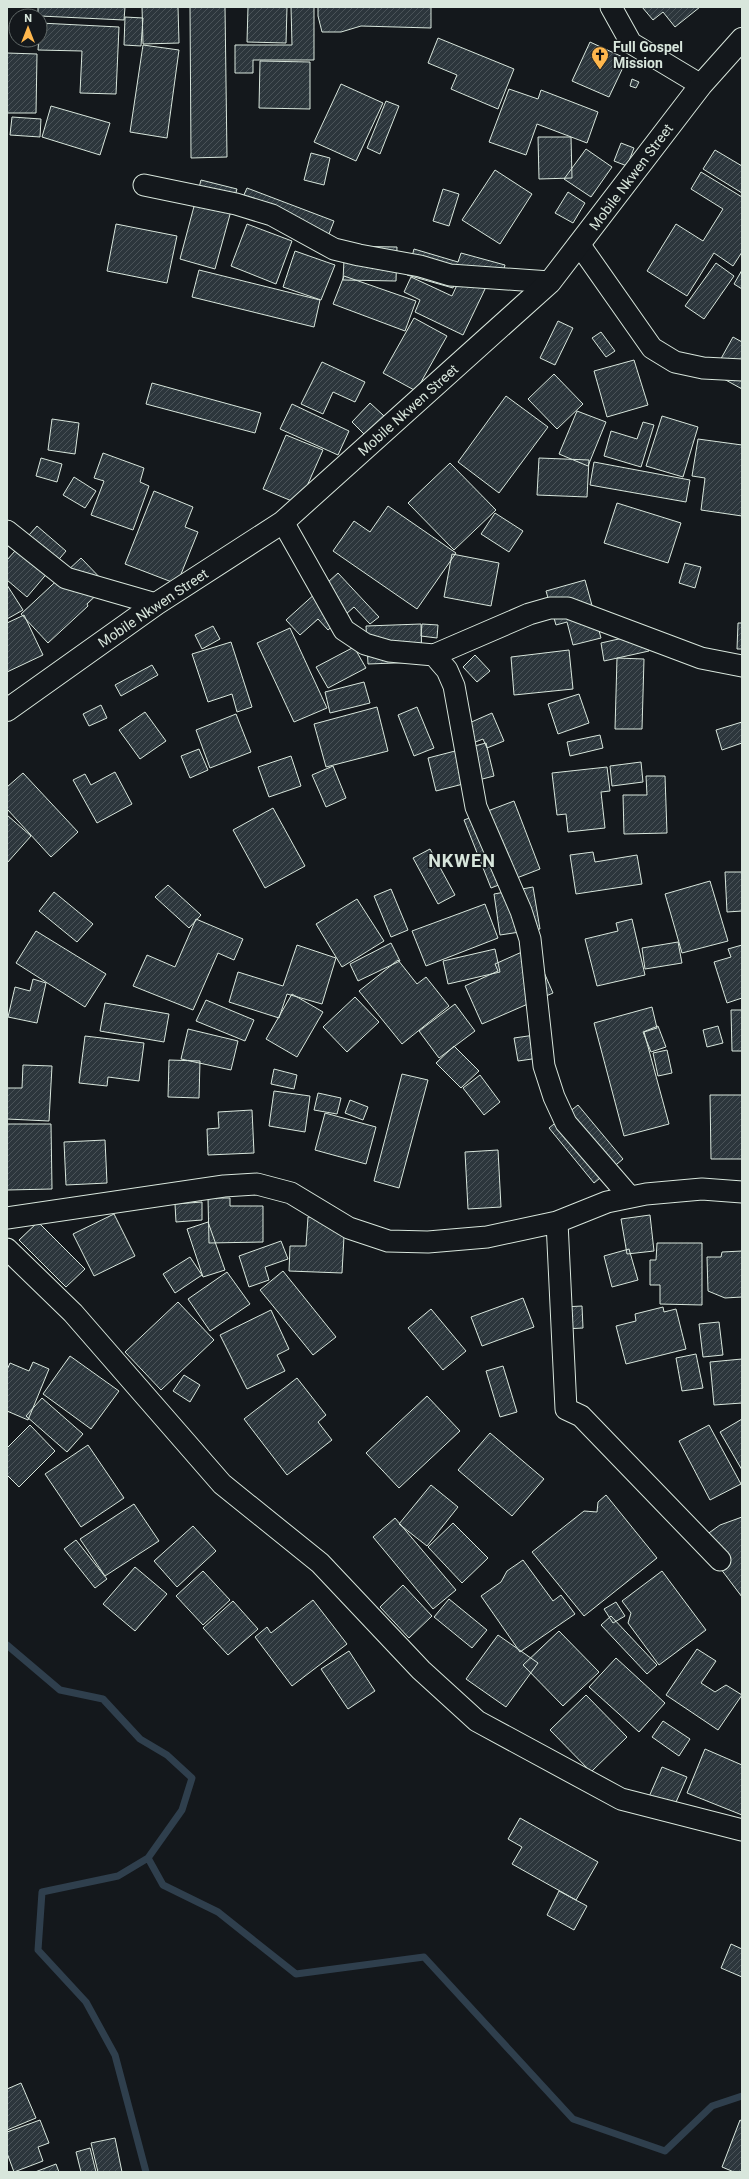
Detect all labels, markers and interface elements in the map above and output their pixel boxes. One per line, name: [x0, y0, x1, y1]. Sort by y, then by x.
north arrow: [8, 8, 48, 48]
text: N: [24, 12, 32, 25]
place label: Full Gospel Mission: [613, 39, 683, 71]
church icon: Full Gospel Mission: [590, 45, 610, 70]
street label: Mobile Nkwen Street: [586, 120, 676, 233]
street label: Mobile Nkwen Street: [355, 361, 462, 459]
street label: Mobile Nkwen Street: [95, 565, 211, 651]
district label: NKWEN: [428, 850, 496, 871]

